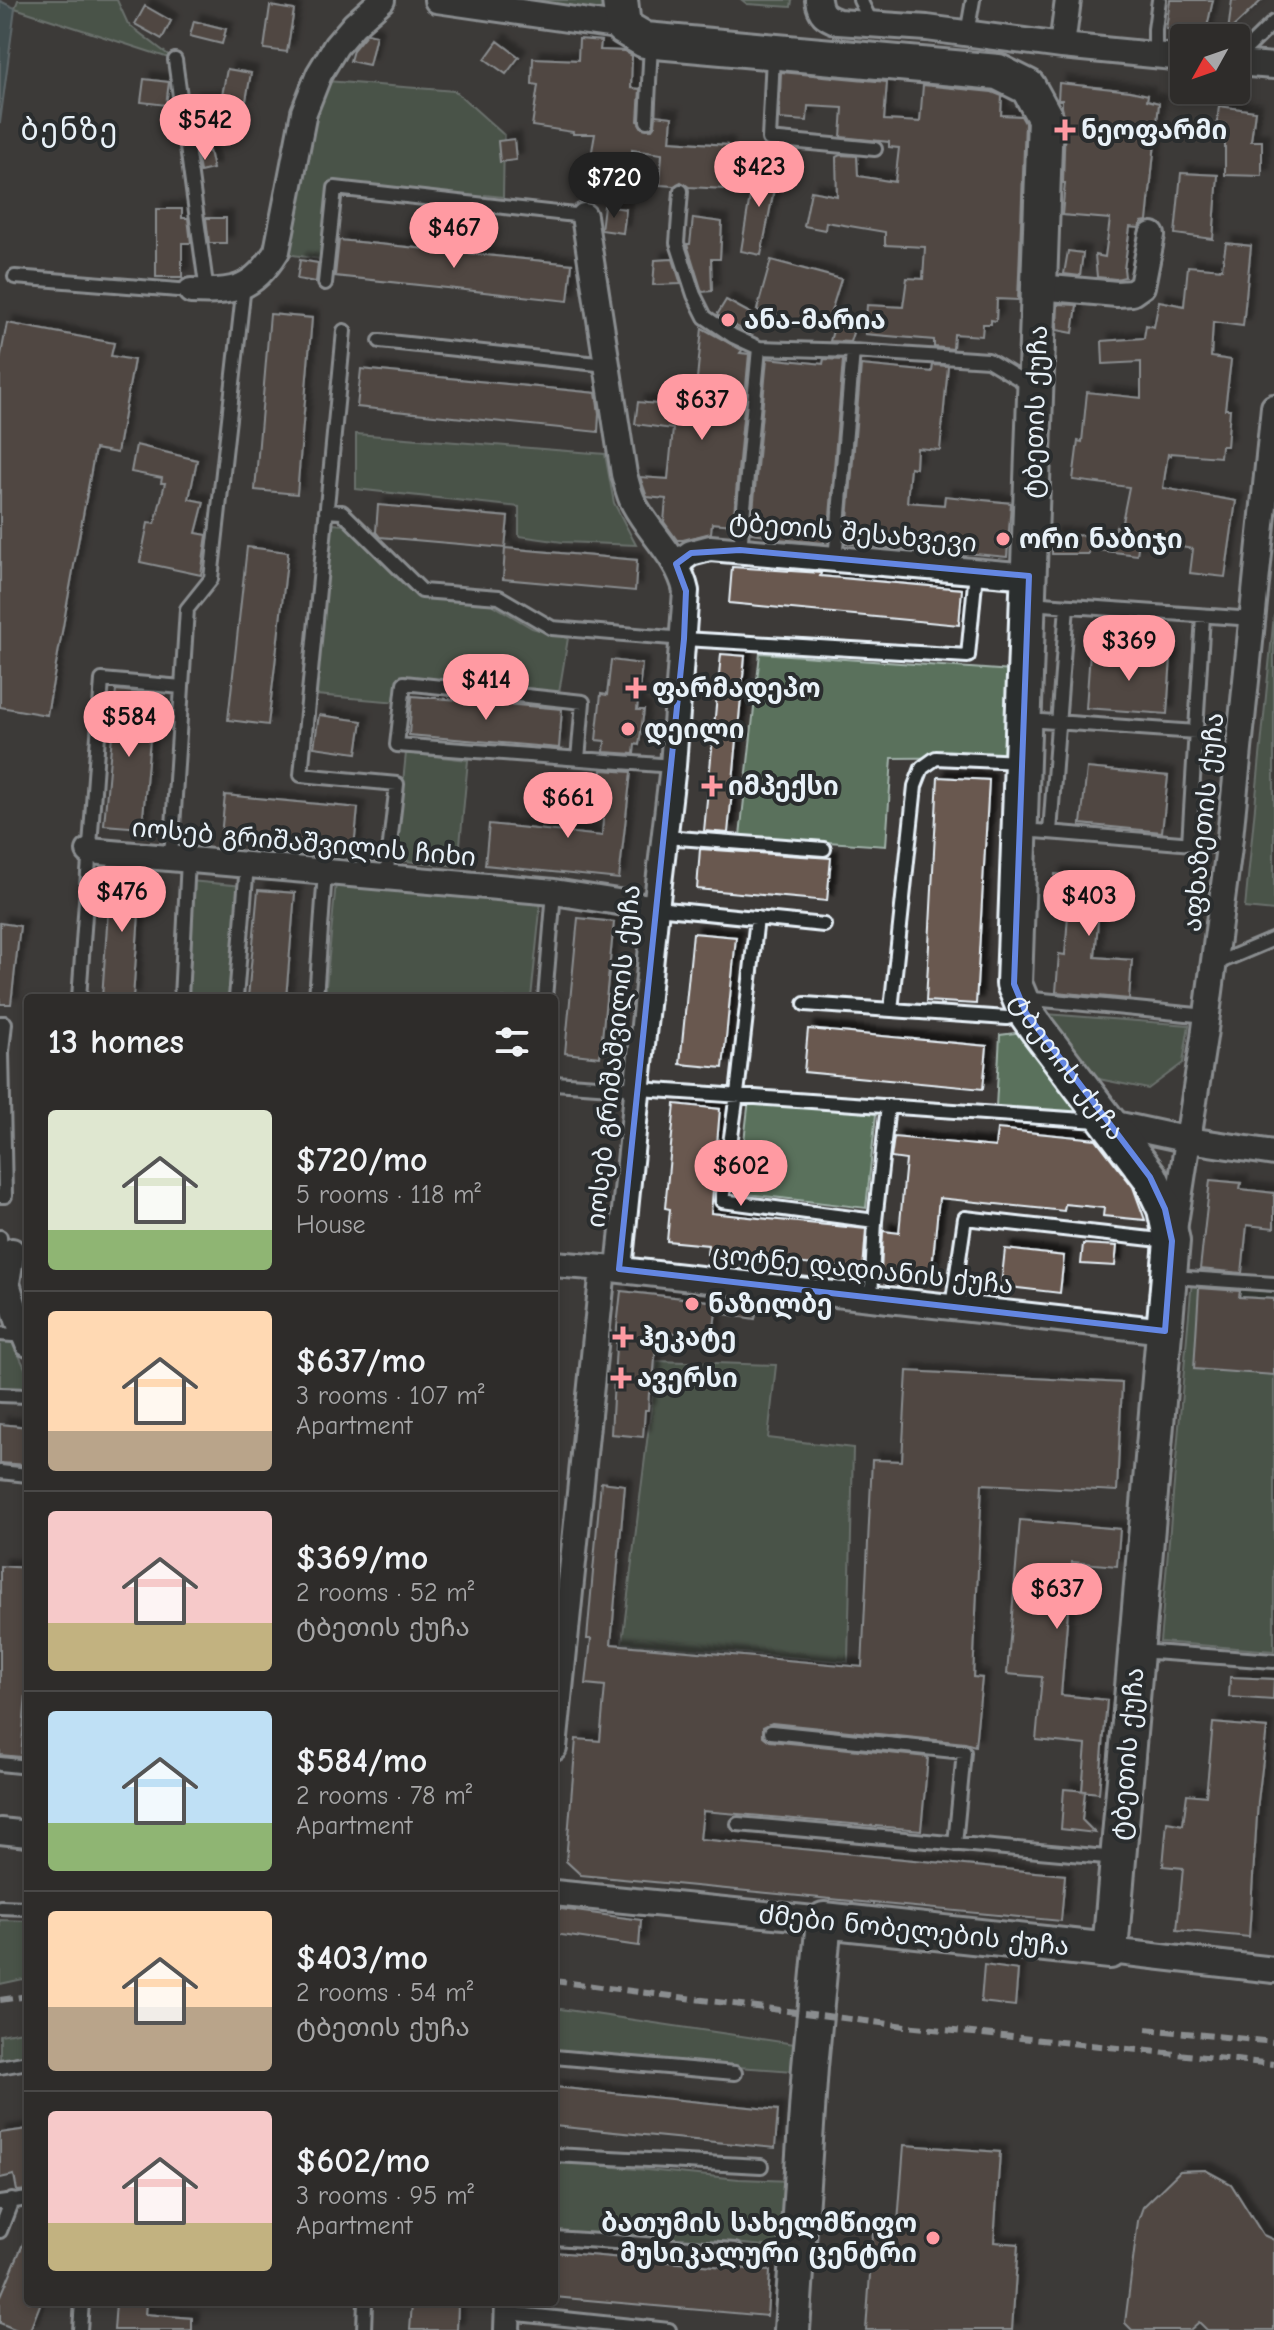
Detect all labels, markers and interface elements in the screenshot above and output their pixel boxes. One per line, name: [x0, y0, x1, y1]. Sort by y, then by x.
north arrow: [1170, 24, 1250, 104]
map controls: [1170, 24, 1250, 104]
pin: $542: [158, 94, 252, 162]
text: $542: [178, 105, 232, 135]
district label: ბენზე: [21, 113, 119, 148]
place label: ნეოფარმი: [1081, 116, 1227, 146]
marker: ნეოფარმი: [1056, 121, 1074, 139]
pin: $423: [712, 141, 806, 209]
pin: $720: [567, 152, 661, 220]
text: $423: [732, 152, 786, 182]
text: $720: [586, 163, 642, 193]
pin: $467: [407, 202, 501, 270]
text: $467: [427, 213, 481, 243]
place label: ანა-მარია: [744, 306, 886, 336]
marker: ანა-მარია: [719, 311, 737, 329]
street label: ტბეთის ქუჩა: [1018, 325, 1054, 499]
pin: $637: [655, 374, 749, 442]
text: $637: [675, 385, 729, 415]
street label: ტბეთის შესახვევი: [728, 507, 978, 559]
place label: ორი ნაბიჯი: [1019, 525, 1183, 555]
marker: ორი ნაბიჯი: [994, 530, 1012, 548]
pin: $369: [1082, 615, 1176, 683]
text: $369: [1101, 626, 1157, 656]
pin: $414: [439, 654, 533, 722]
text: $414: [461, 665, 511, 695]
place label: ფარმადეპო: [652, 674, 821, 705]
marker: ფარმადეპო: [627, 679, 645, 697]
pin: $584: [82, 691, 176, 759]
text: $584: [102, 702, 156, 732]
street label: აფხაზეთის ქუჩა: [1178, 711, 1230, 933]
place label: დეილი: [644, 715, 745, 746]
marker: დეილი: [619, 720, 637, 738]
pin: $661: [521, 772, 615, 840]
place label: იმპექსი: [728, 772, 839, 802]
marker: იმპექსი: [703, 777, 721, 795]
text: $661: [541, 783, 595, 813]
street label: იოსებ გრიშაშვილის ჩიხი: [131, 813, 477, 873]
pin: $476: [75, 866, 169, 934]
pin: $403: [1042, 870, 1136, 938]
text: $476: [96, 877, 148, 907]
text: $403: [1061, 881, 1117, 911]
street label: იოსებ გრიშაშვილის ქუჩა: [581, 883, 647, 1229]
street label: ტბეთის ქუჩა: [1004, 990, 1130, 1146]
icon: filters: [490, 1020, 534, 1064]
text: 13 homes: [48, 1022, 184, 1062]
text: $720/mo: [296, 1140, 428, 1180]
pin: $602: [694, 1140, 788, 1208]
icon: home: [112, 1142, 208, 1238]
text: $602: [712, 1151, 770, 1181]
text: 5 rooms · 118 m²: [296, 1180, 481, 1210]
text: House: [296, 1210, 366, 1240]
street label: ცოტნე დადიანის ქუჩა: [711, 1239, 1015, 1301]
place label: ნაზილბე: [708, 1290, 833, 1320]
marker: ნაზილბე: [683, 1295, 701, 1313]
place label: ჰეკატე: [639, 1323, 736, 1353]
marker: ჰეკატე: [614, 1328, 632, 1346]
text: $637/mo: [296, 1341, 426, 1381]
icon: home: [112, 1343, 208, 1439]
place label: ავერსი: [637, 1364, 738, 1394]
marker: ავერსი: [612, 1369, 630, 1387]
text: 3 rooms · 107 m²: [296, 1381, 485, 1411]
text: Apartment: [296, 1411, 412, 1441]
text: $369/mo: [296, 1538, 428, 1578]
icon: home: [112, 1543, 208, 1639]
pin: $637: [1010, 1563, 1104, 1631]
text: $637: [1030, 1574, 1084, 1604]
text: 2 rooms · 52 m²: [296, 1578, 474, 1608]
text: ტბეთის ქუჩა: [296, 1613, 470, 1643]
street label: ტბეთის ქუჩა: [1105, 1666, 1151, 1842]
text: $584/mo: [296, 1741, 427, 1781]
icon: home: [112, 1743, 208, 1839]
text: 2 rooms · 78 m²: [296, 1781, 472, 1811]
text: Apartment: [296, 1811, 412, 1841]
street label: ძმები ნობელების ქუჩა: [757, 1900, 1071, 1962]
text: $403/mo: [296, 1938, 428, 1978]
icon: home: [112, 1943, 208, 2039]
text: 2 rooms · 54 m²: [296, 1978, 473, 2008]
text: ტბეთის ქუჩა: [296, 2013, 470, 2043]
text: $602/mo: [296, 2141, 430, 2181]
icon: home: [112, 2143, 208, 2239]
text: 3 rooms · 95 m²: [296, 2181, 474, 2211]
place label: ბათუმის სახელმწიფო მუსიკალური ცენტრი: [601, 2209, 917, 2269]
text: Apartment: [296, 2211, 412, 2241]
marker: ბათუმის სახელმწიფო მუსიკალური ცენტრი: [924, 2229, 942, 2247]

